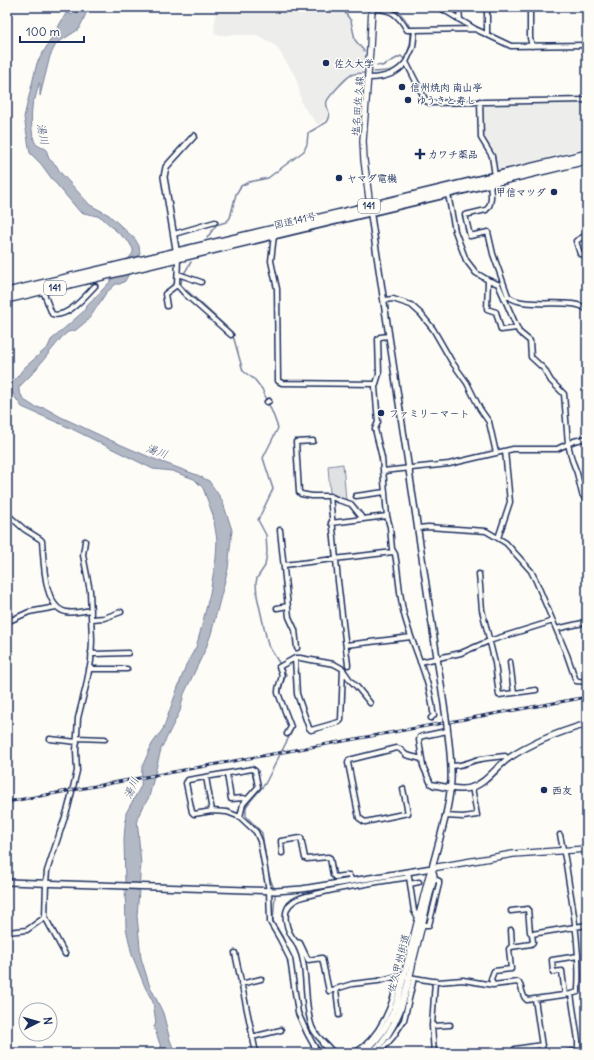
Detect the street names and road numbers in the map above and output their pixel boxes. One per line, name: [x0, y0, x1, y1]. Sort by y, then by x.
street label: 塩名田佐久線: [349, 76, 366, 136]
road number: 141: [358, 199, 380, 213]
street label: 国道141号: [272, 209, 318, 232]
road number: 141: [44, 281, 66, 295]
street label: 佐久甲州街道: [385, 932, 412, 994]

